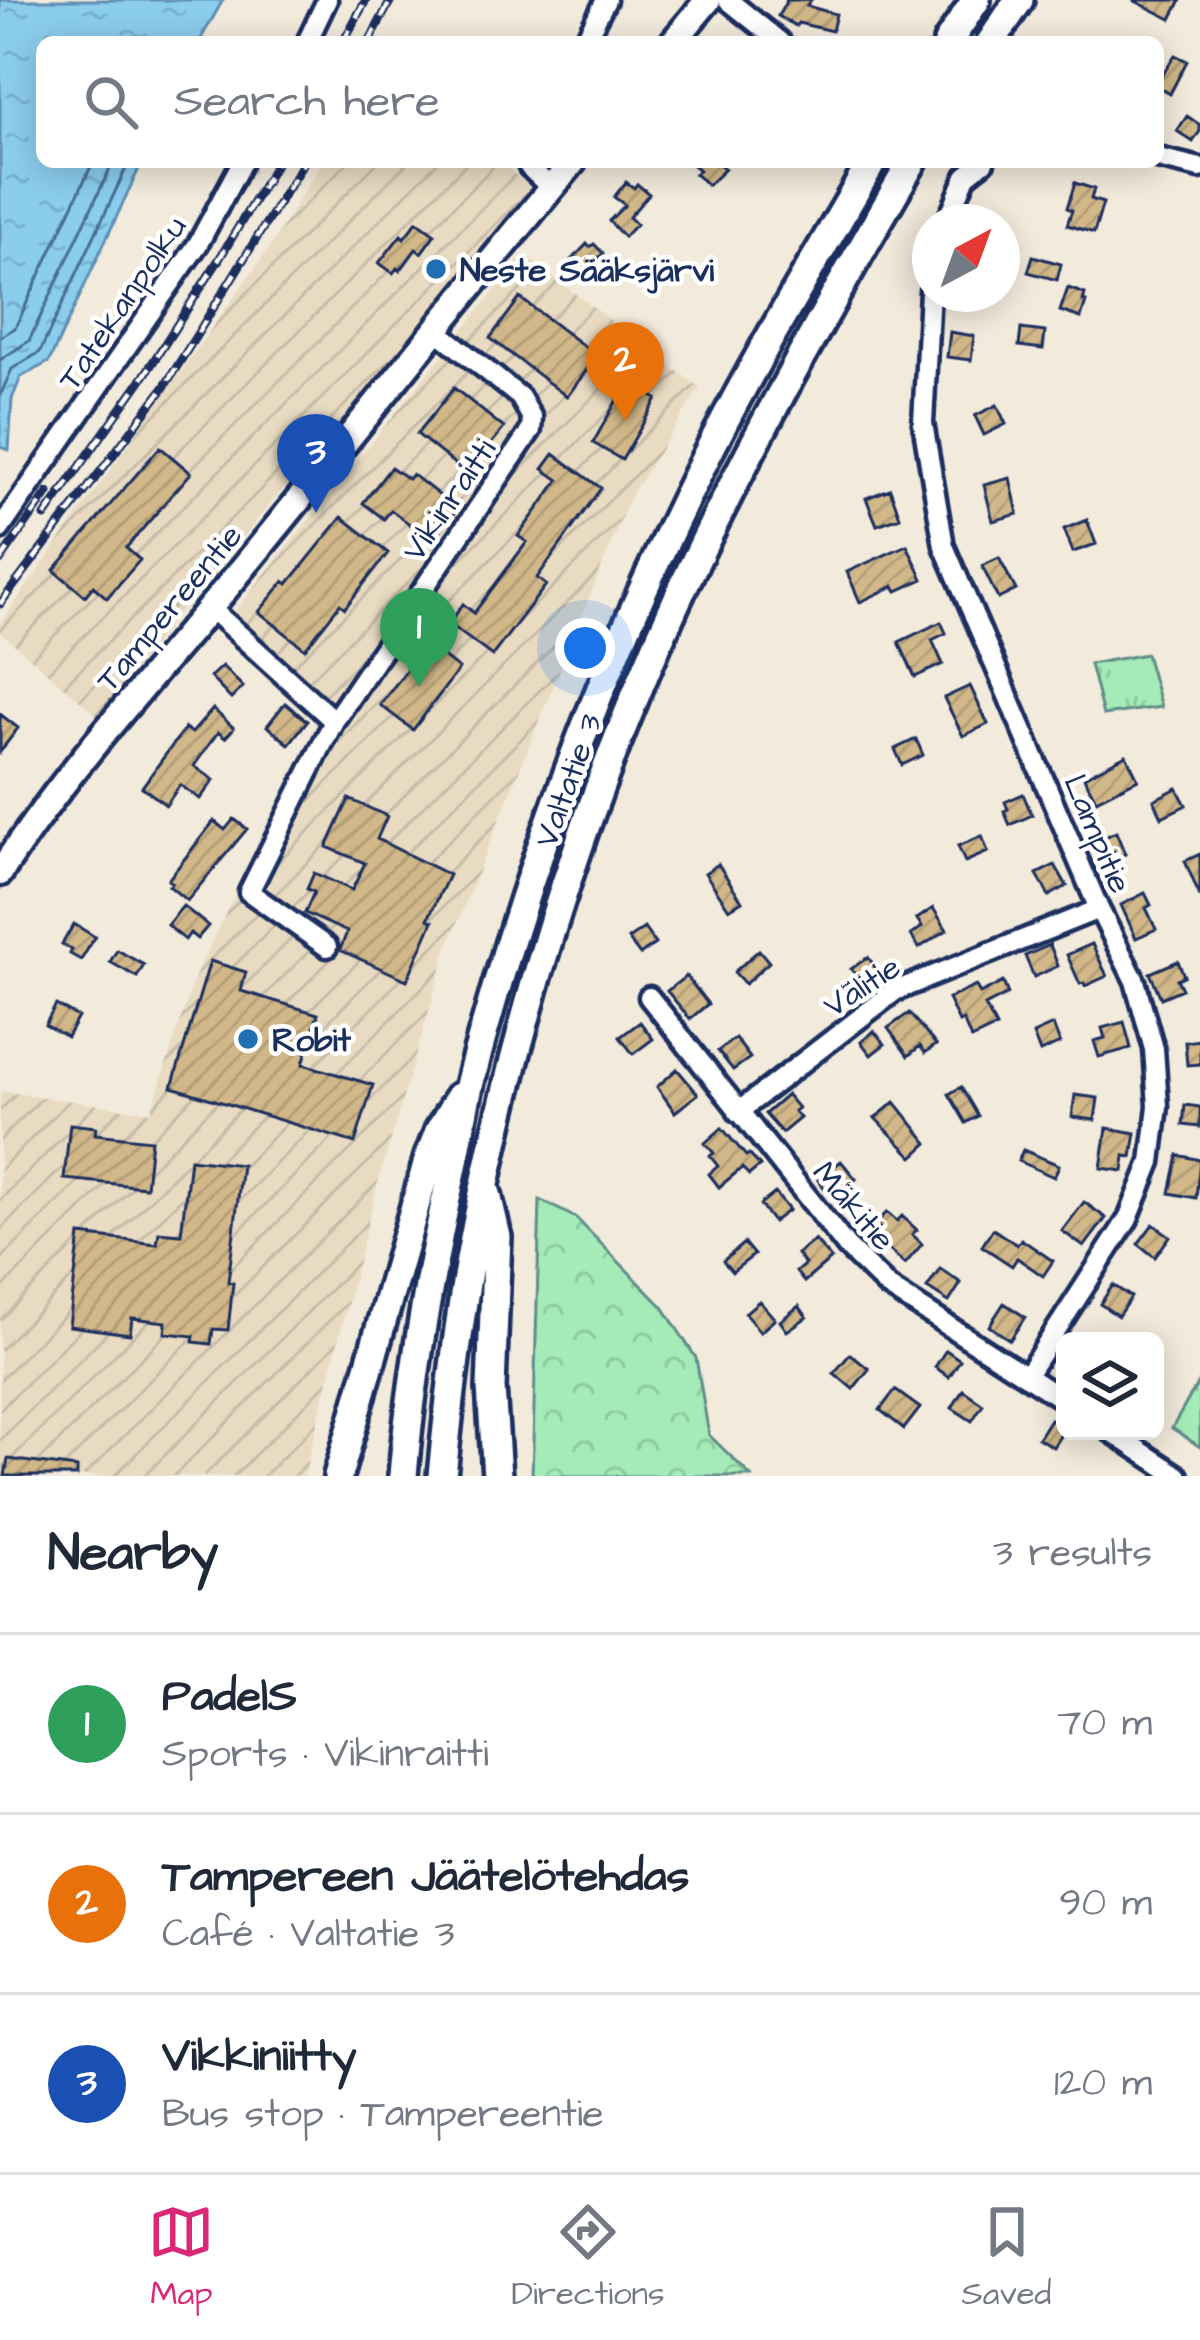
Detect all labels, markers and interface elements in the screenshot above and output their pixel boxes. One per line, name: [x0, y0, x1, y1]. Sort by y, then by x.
search box: [36, 36, 1164, 168]
icon: search: [78, 69, 144, 135]
text: Search here: [174, 71, 440, 133]
north arrow: [912, 204, 1020, 312]
street label: Tatekanpolku: [47, 207, 198, 399]
place label: Neste Sääksjärvi: [460, 248, 715, 294]
marker: Neste Sääksjärvi: [423, 256, 449, 282]
pin: 2: [586, 322, 664, 421]
pin: 3: [277, 414, 355, 513]
street label: Vikinraitti: [392, 430, 508, 571]
street label: Tampereentie: [86, 515, 253, 702]
pin: 1: [380, 588, 458, 687]
your location: [555, 618, 615, 678]
street label: Valtatie 3: [523, 707, 614, 854]
street label: Lampitie: [1052, 767, 1143, 900]
street label: Välitie: [814, 945, 910, 1029]
place label: Robit: [272, 1018, 352, 1064]
marker: Robit: [235, 1026, 261, 1052]
street label: Mäkitie: [802, 1151, 905, 1261]
map controls: [1056, 1332, 1164, 1440]
button: layers: [1056, 1332, 1164, 1440]
text: Nearby: [48, 1519, 218, 1590]
text: 3 results: [993, 1527, 1152, 1581]
text: PadelS: [162, 1666, 297, 1728]
text: 1: [85, 1697, 90, 1751]
text: 70 m: [1057, 1697, 1152, 1751]
text: Sports · Vikinraitti: [162, 1728, 489, 1782]
text: Tampereen Jäätelötehdas: [162, 1846, 689, 1908]
text: 2: [76, 1877, 98, 1931]
text: 90 m: [1059, 1877, 1152, 1931]
text: Café · Valtatie 3: [162, 1908, 455, 1962]
text: Vikkiniitty: [162, 2026, 356, 2088]
text: 3: [77, 2057, 97, 2111]
text: 120 m: [1054, 2057, 1152, 2111]
text: Bus stop · Tampereentie: [162, 2088, 604, 2142]
tab: Map: [148, 2199, 214, 2317]
tab: Directions: [511, 2199, 665, 2317]
tab: Saved: [962, 2199, 1052, 2317]

